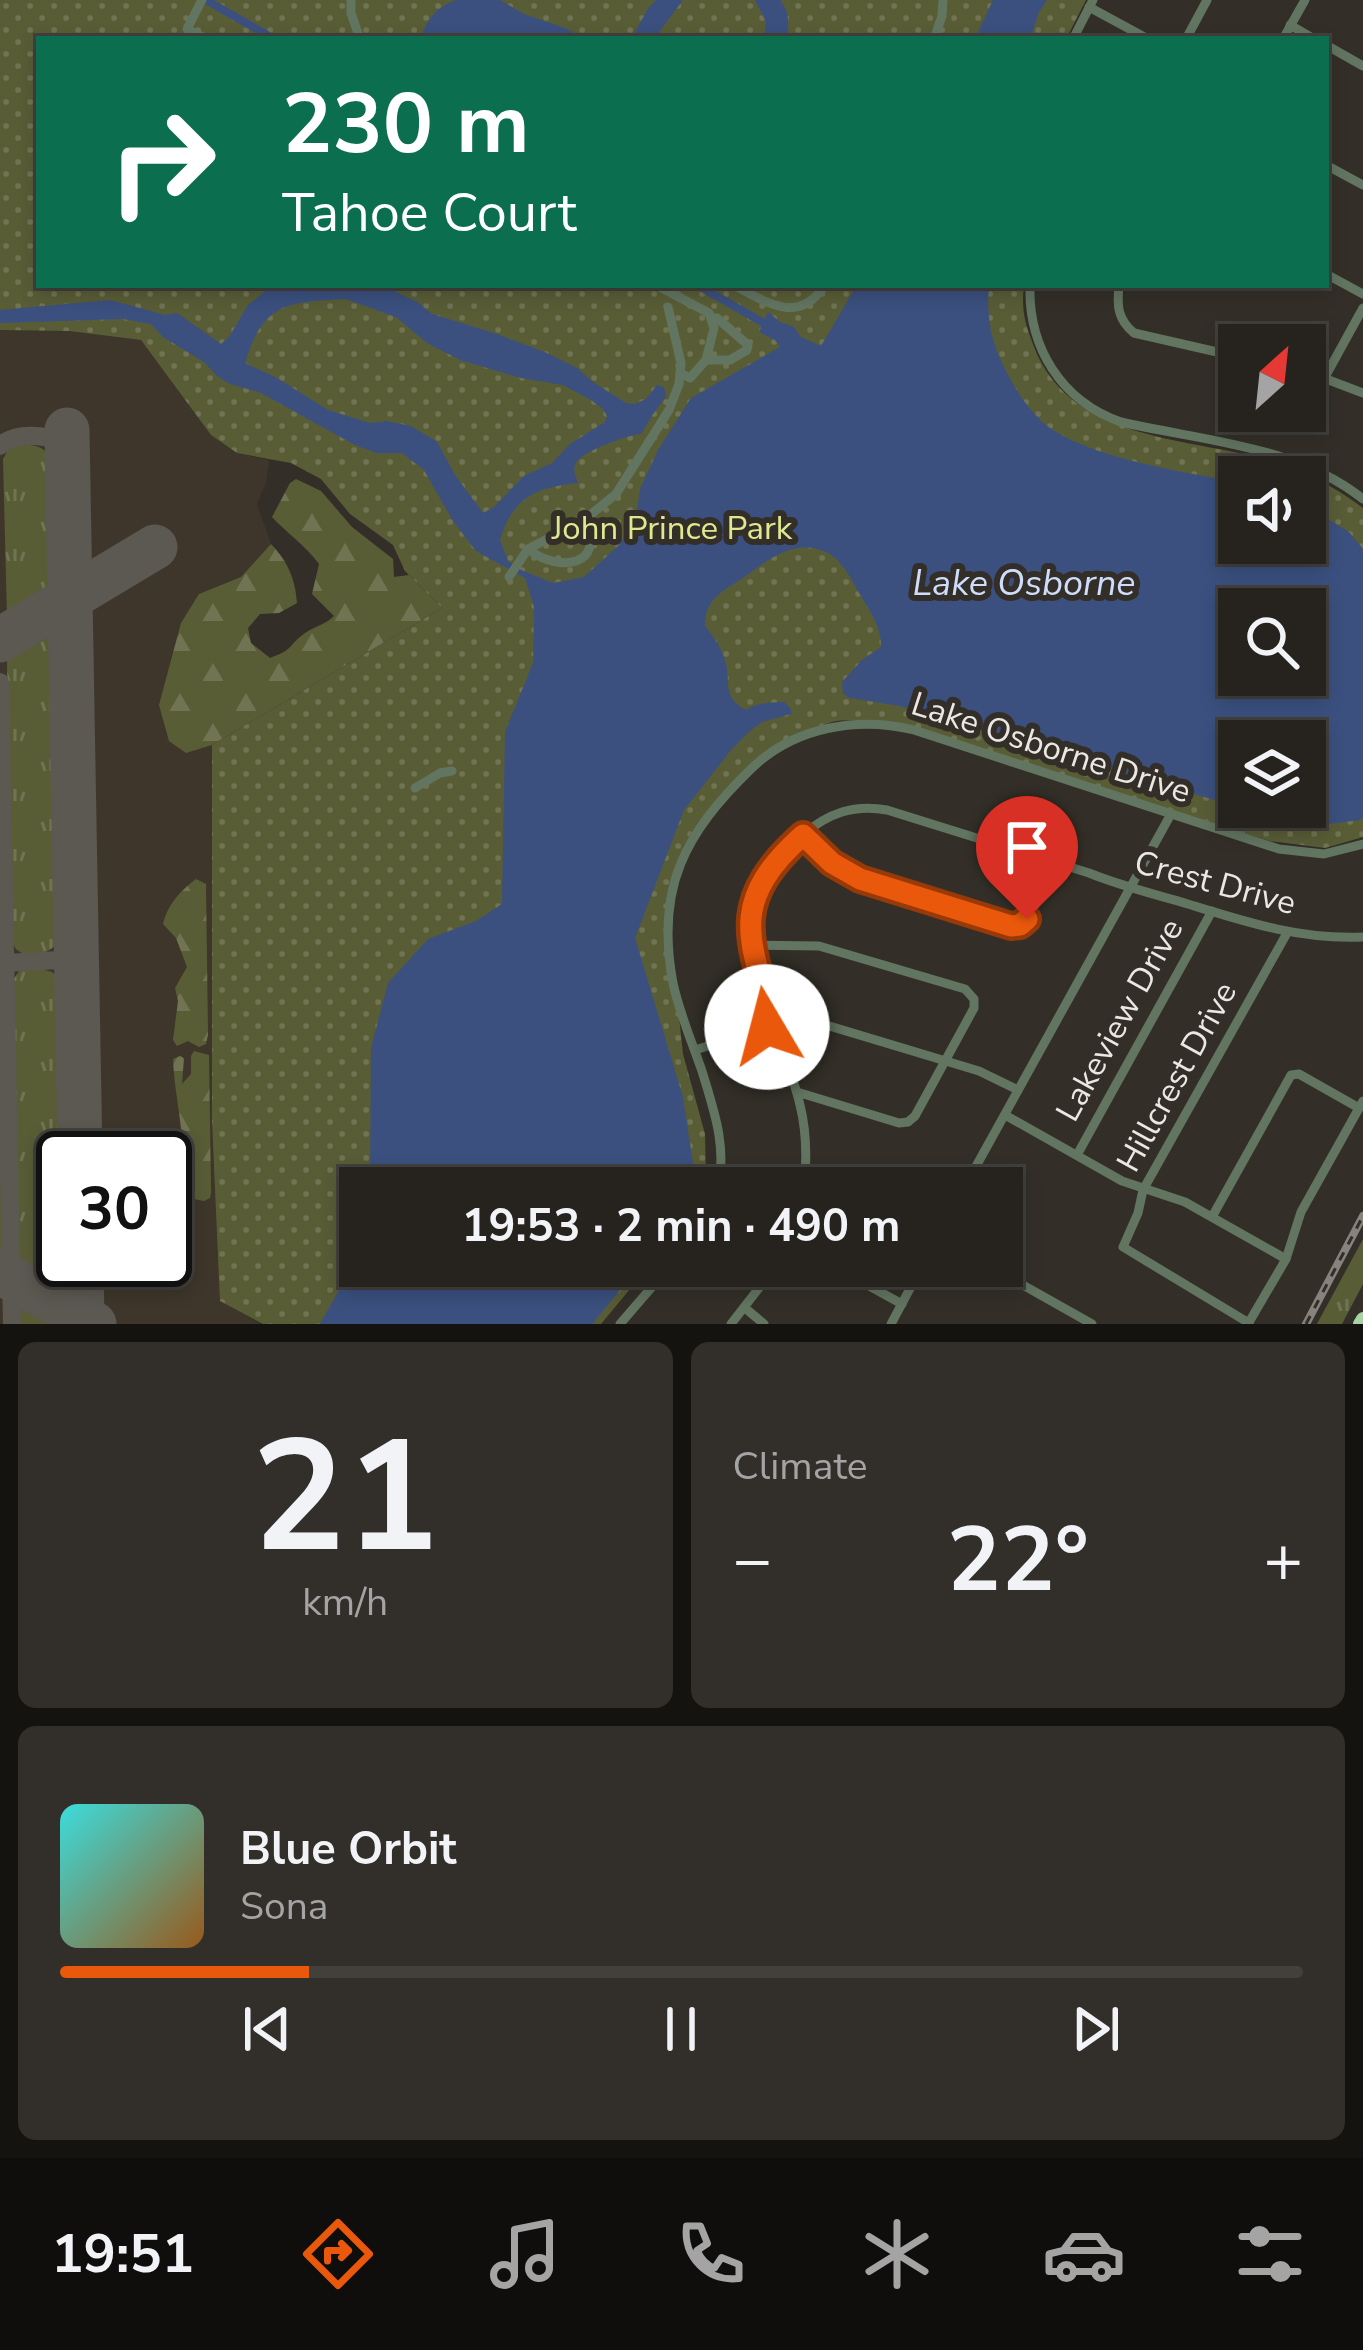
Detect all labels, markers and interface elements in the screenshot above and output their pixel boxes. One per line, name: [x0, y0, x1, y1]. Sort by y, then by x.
text: 230 m: [282, 67, 530, 182]
icon: right: [84, 84, 240, 240]
text: Tahoe Court: [282, 176, 577, 250]
north arrow: [1218, 324, 1326, 432]
map controls: [1218, 324, 1326, 828]
button: sound: [1218, 456, 1326, 564]
park label: John Prince Park: [551, 506, 793, 551]
water label: Lake Osborne: [913, 559, 1136, 608]
button: search: [1218, 588, 1326, 696]
street label: Lake Osborne Drive: [906, 682, 1196, 814]
button: layers: [1218, 720, 1326, 828]
pin: [976, 796, 1078, 919]
icon: arrive: [994, 814, 1060, 880]
street label: Crest Drive: [1129, 840, 1301, 926]
street label: Lakeview Drive: [1046, 911, 1194, 1129]
position arrow: [704, 964, 830, 1090]
street label: Hillcrest Drive: [1106, 974, 1248, 1180]
speed limit sign: 30: [36, 1131, 192, 1287]
text: 19:53 · 2 min · 490 m: [461, 1196, 901, 1257]
text: 21: [252, 1391, 439, 1604]
text: Climate: [733, 1440, 868, 1493]
text: 22°: [947, 1499, 1089, 1622]
text: −: [733, 1515, 772, 1605]
text: +: [1263, 1515, 1303, 1605]
text: km/h: [302, 1576, 388, 1629]
text: Blue Orbit: [240, 1819, 457, 1880]
text: Sona: [240, 1880, 329, 1933]
icon: previous: [234, 1996, 300, 2062]
icon: pause: [648, 1996, 714, 2062]
icon: next: [1063, 1996, 1129, 2062]
icon: directions: [296, 2212, 380, 2296]
icon: music: [483, 2212, 567, 2296]
icon: phone: [669, 2212, 753, 2296]
icon: climate: [855, 2212, 939, 2296]
icon: car: [1042, 2212, 1126, 2296]
icon: filters: [1228, 2212, 1312, 2296]
text: 19:51: [51, 2217, 194, 2291]

